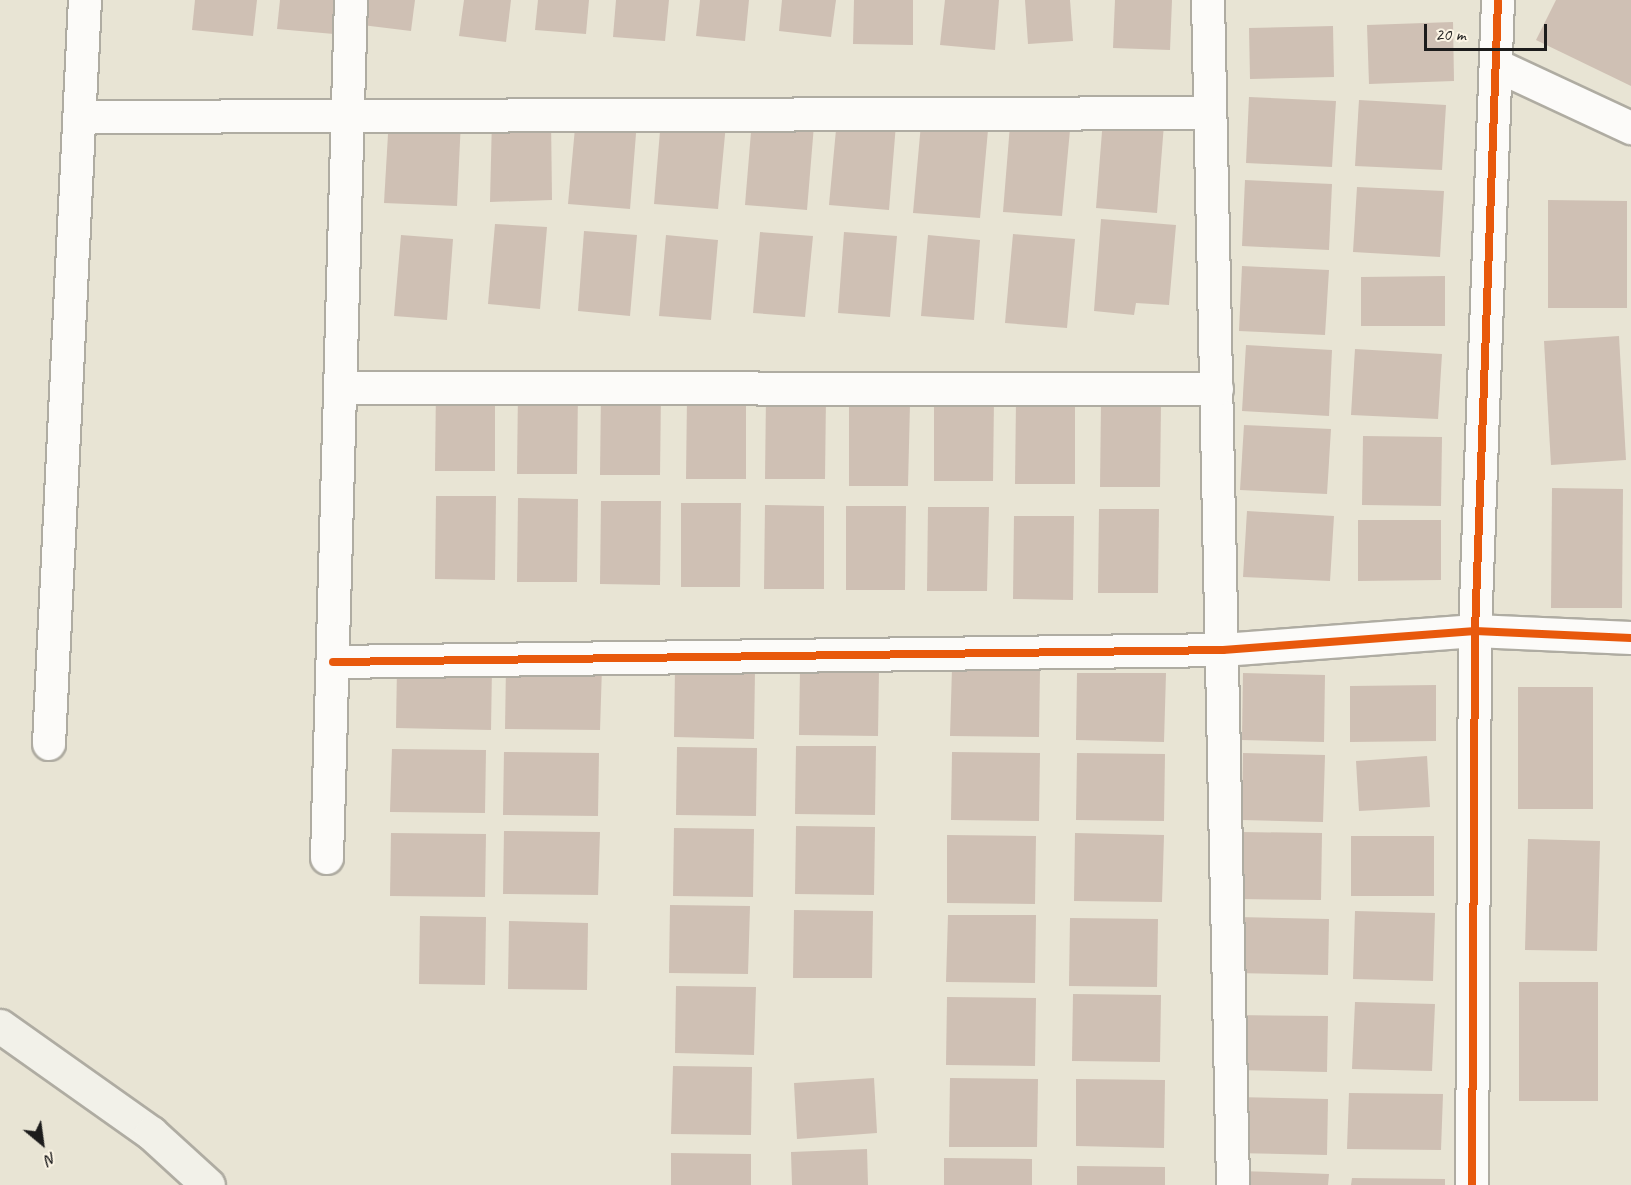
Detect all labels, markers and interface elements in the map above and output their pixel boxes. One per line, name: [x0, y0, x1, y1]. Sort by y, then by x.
scale bar: [1427, 12, 1550, 50]
text: 20 m: [1435, 23, 1466, 45]
north arrow: [12, 1113, 72, 1173]
text: N: [42, 1148, 60, 1170]

